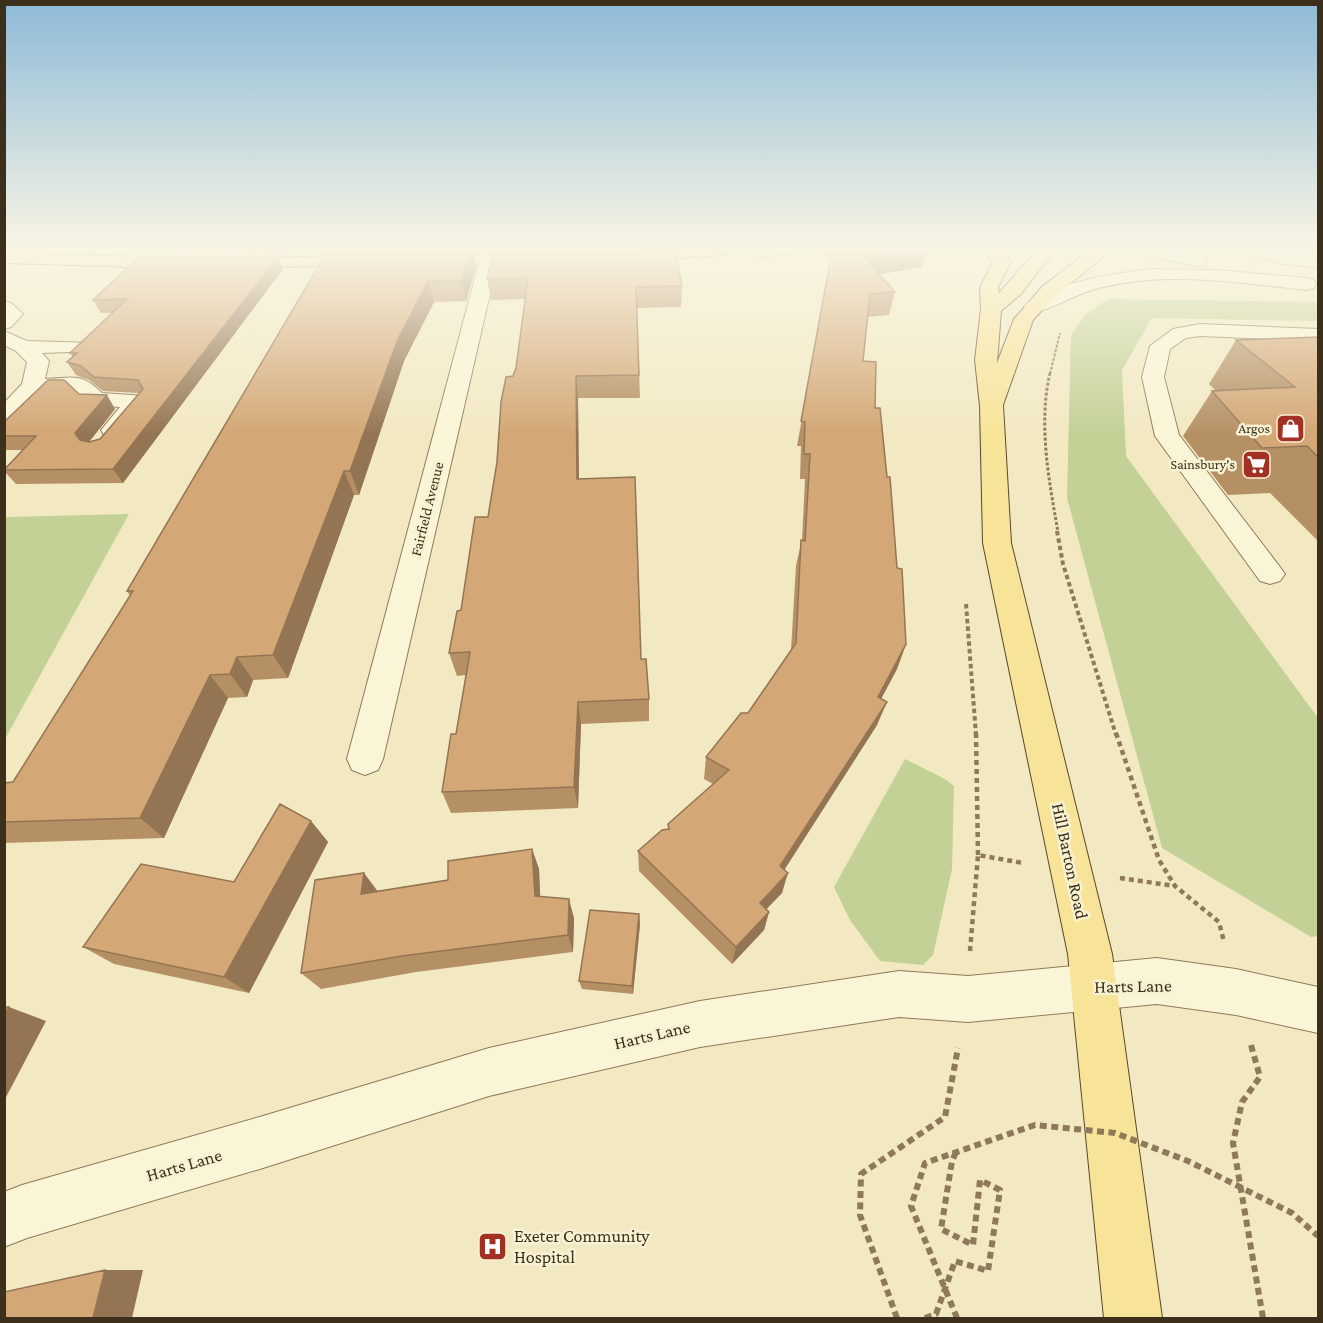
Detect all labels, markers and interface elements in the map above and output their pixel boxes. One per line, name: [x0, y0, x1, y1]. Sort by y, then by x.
shop icon: Argos: [1275, 412, 1307, 444]
place label: Argos: [1238, 420, 1270, 436]
supermarket icon: Sainsbury's: [1240, 448, 1272, 480]
place label: Sainsbury's: [1171, 456, 1235, 472]
street label: Fairfield Avenue: [408, 460, 447, 558]
street label: Hill Barton Road: [1048, 801, 1092, 921]
street label: Harts Lane: [1094, 975, 1172, 997]
street label: Harts Lane: [612, 1017, 692, 1053]
street label: Harts Lane: [144, 1145, 224, 1185]
place label: Exeter Community Hospital: [514, 1226, 650, 1267]
hospital icon: Exeter Community Hospital: [477, 1230, 509, 1262]

